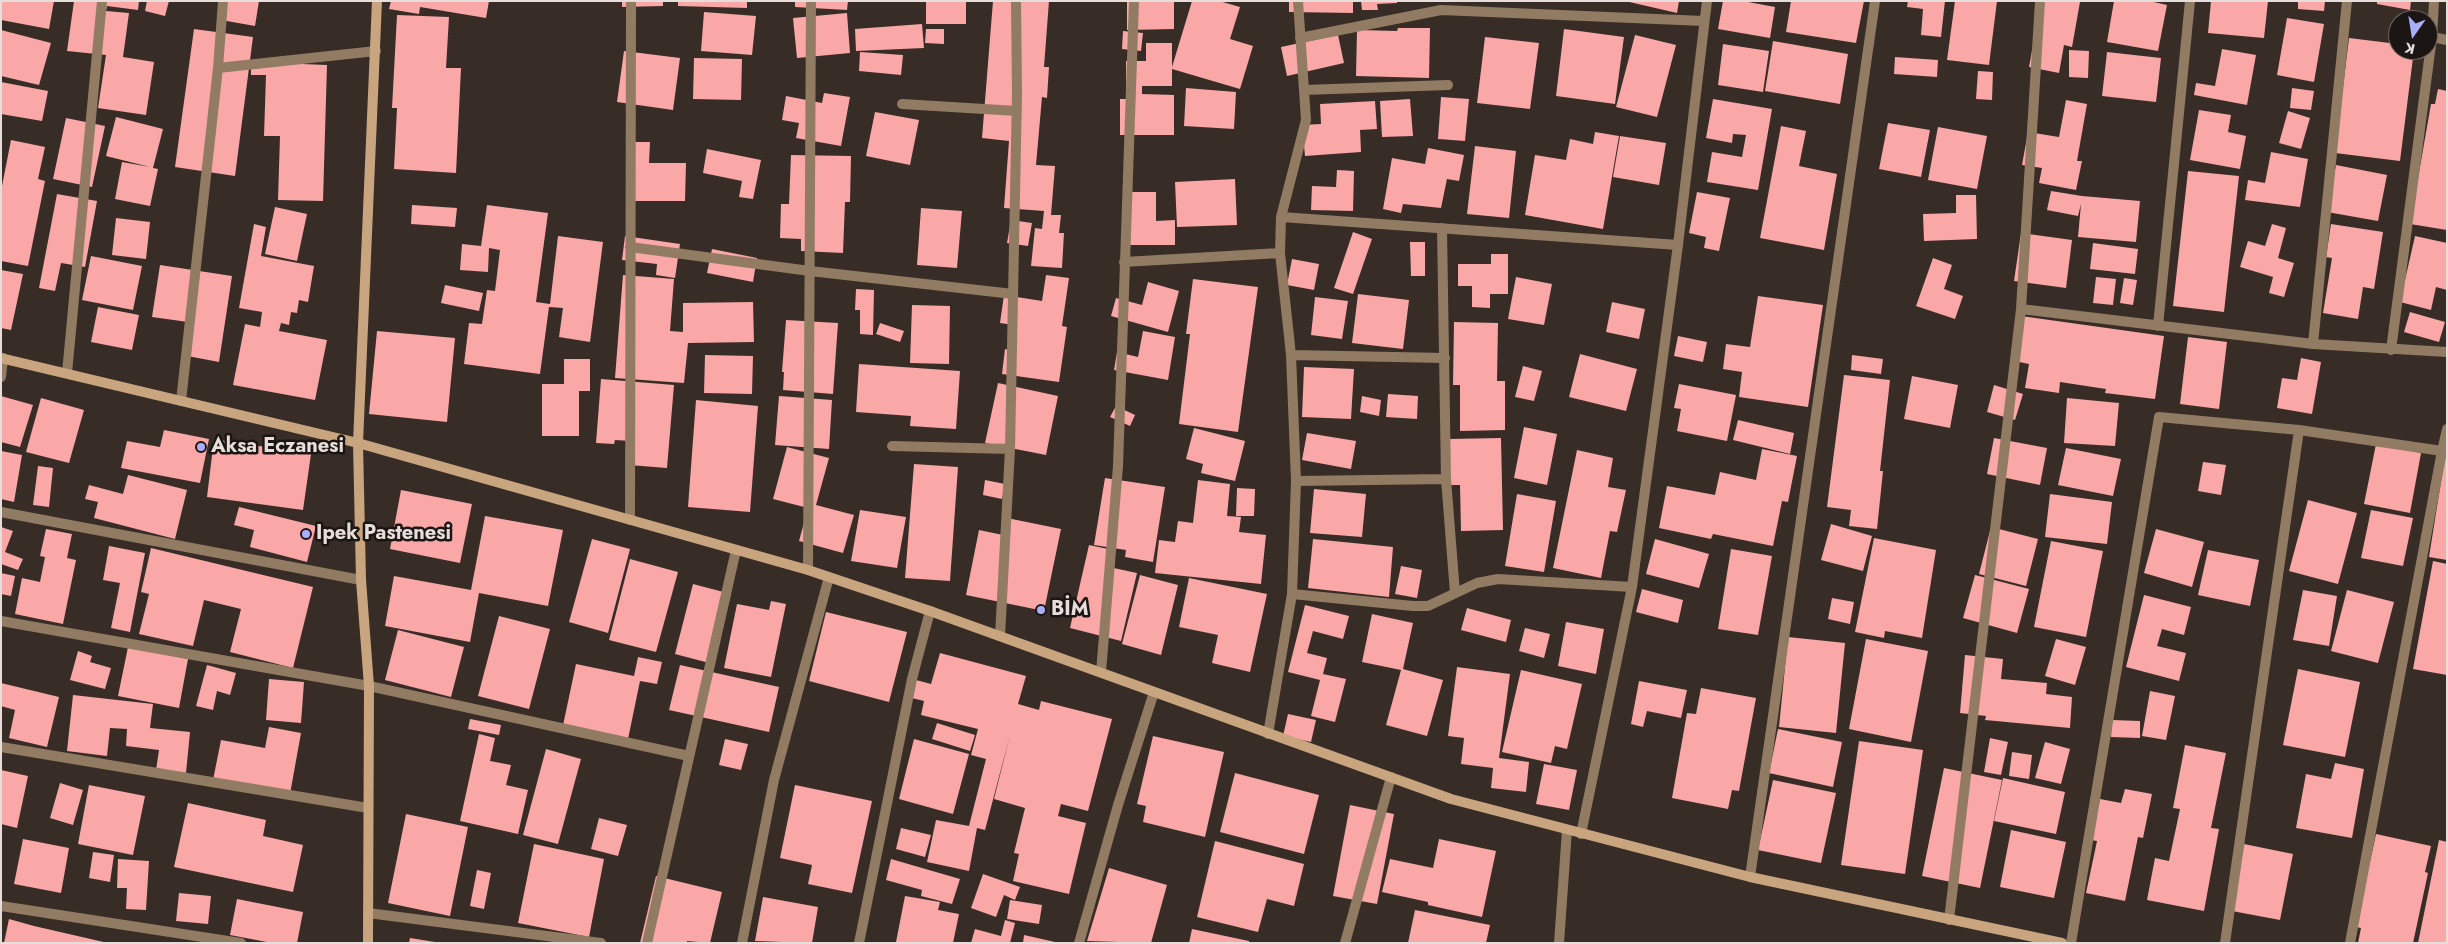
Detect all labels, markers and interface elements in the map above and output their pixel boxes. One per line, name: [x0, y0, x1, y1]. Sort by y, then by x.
north arrow: [2388, 10, 2438, 60]
text: K: [2403, 38, 2417, 59]
place label: Aksa Eczanesi: [211, 435, 344, 459]
marker: Aksa Eczanesi: [195, 441, 207, 453]
place label: Ipek Pastenesi: [316, 522, 451, 546]
marker: Ipek Pastenesi: [300, 528, 312, 540]
place label: BİM: [1051, 598, 1088, 622]
marker: BİM: [1035, 604, 1047, 616]

